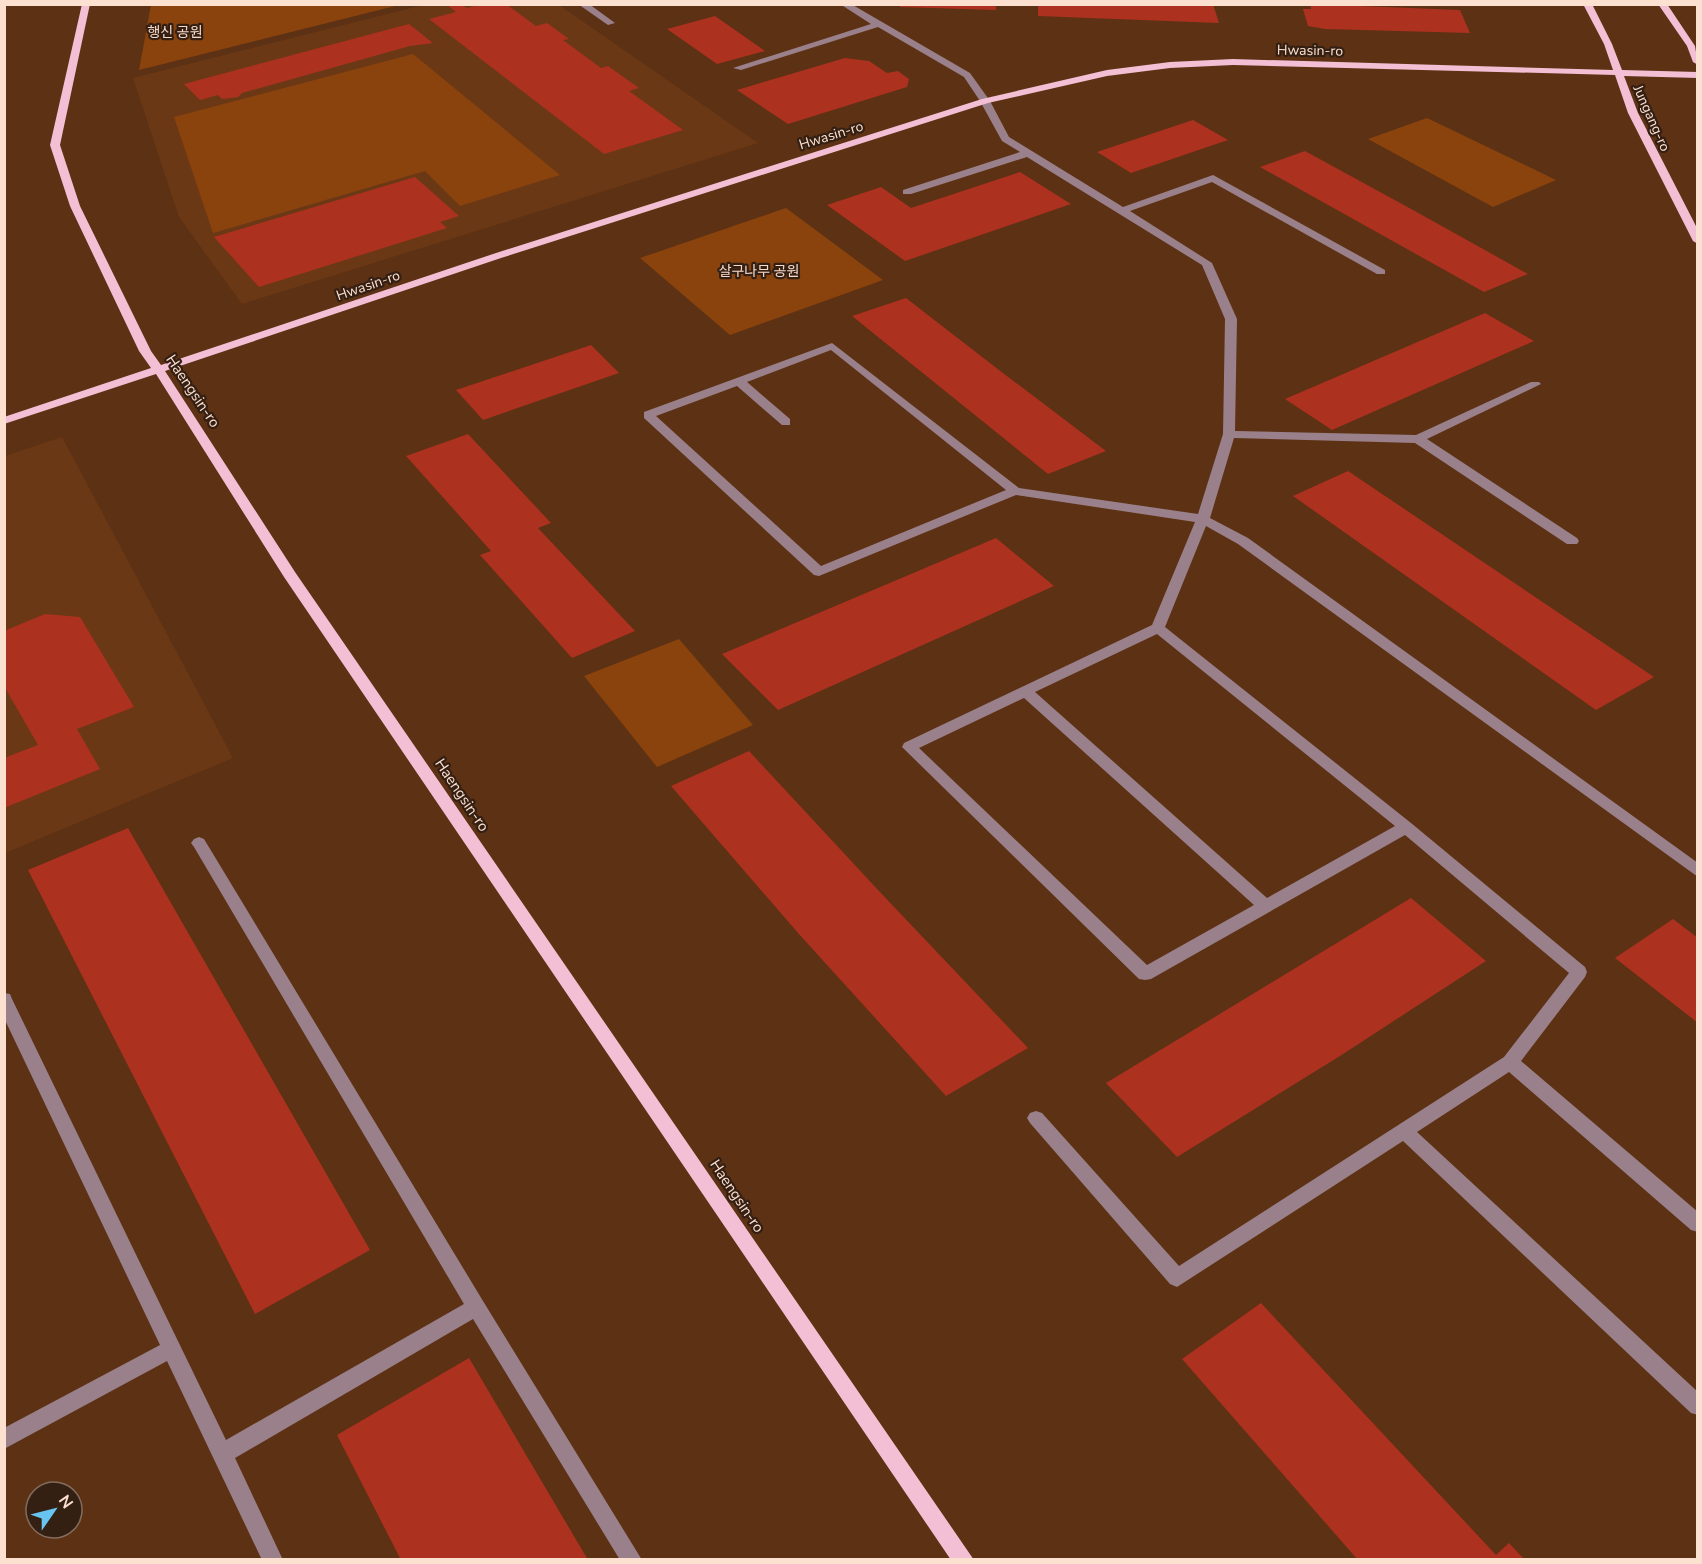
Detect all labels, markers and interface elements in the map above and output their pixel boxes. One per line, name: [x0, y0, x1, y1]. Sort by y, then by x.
park label: 행신 공원: [147, 23, 203, 42]
street label: Hwasin-ro: [1277, 40, 1344, 61]
street label: Jungang-ro: [1628, 81, 1675, 155]
street label: Hwasin-ro: [797, 117, 866, 154]
park label: 살구나무 공원: [719, 262, 799, 281]
street label: Hwasin-ro: [334, 266, 403, 305]
street label: Haengsin-ro: [161, 351, 225, 431]
street label: Haengsin-ro: [430, 755, 494, 835]
street label: Haengsin-ro: [705, 1156, 769, 1236]
north arrow: [24, 1480, 84, 1540]
text: N: [53, 1491, 78, 1513]

